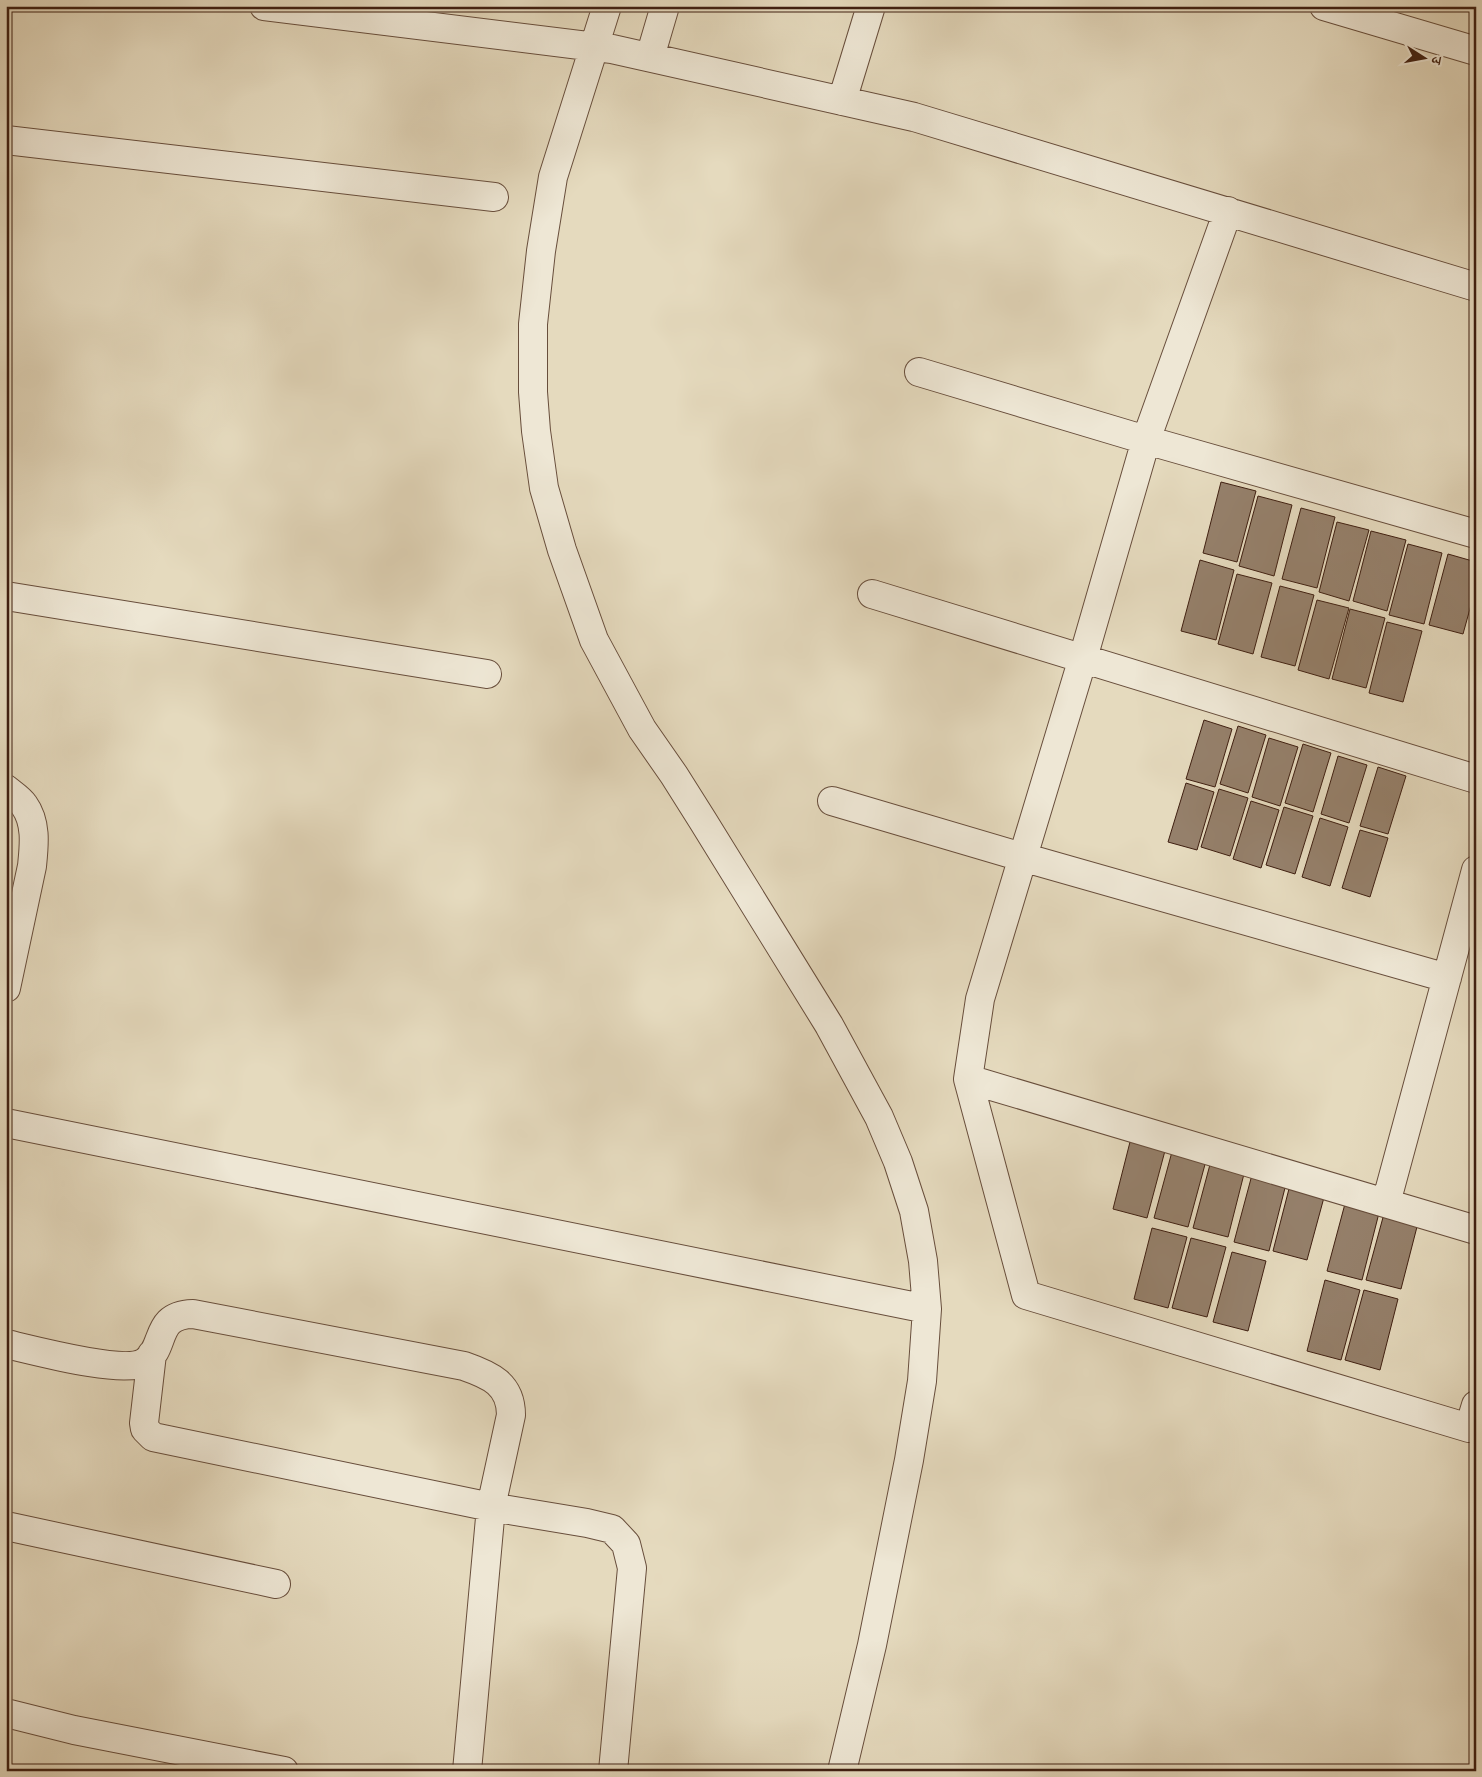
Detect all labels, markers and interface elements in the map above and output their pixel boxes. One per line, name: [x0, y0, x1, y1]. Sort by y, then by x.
north arrow: [1400, 32, 1450, 82]
text: उ: [1427, 54, 1445, 66]

